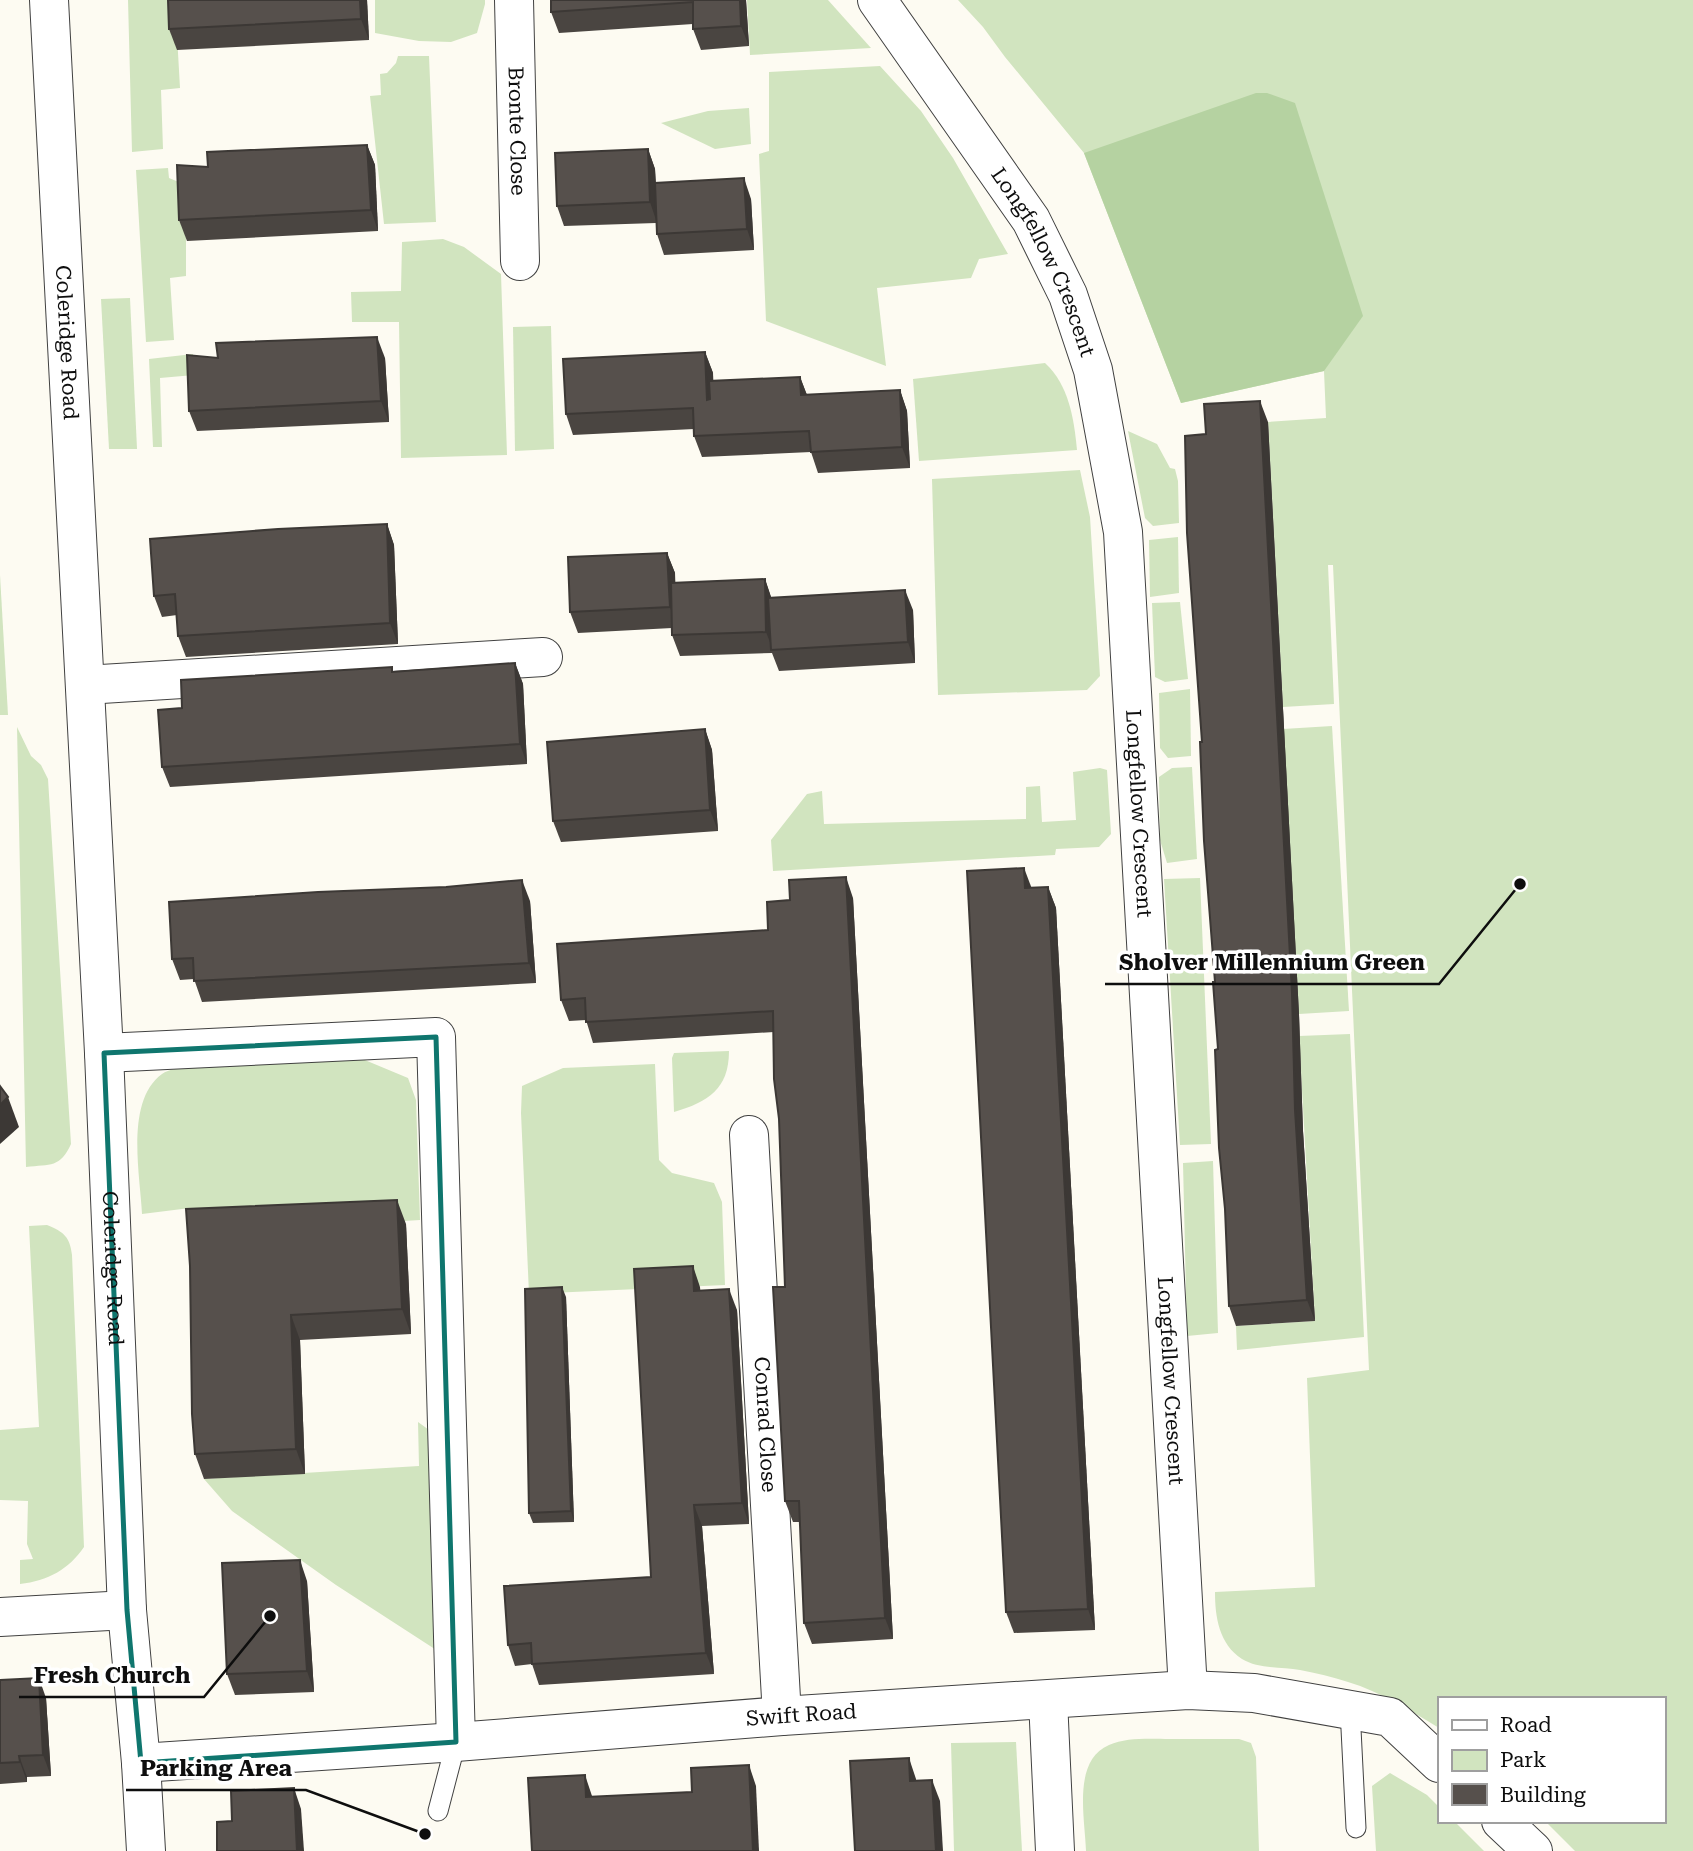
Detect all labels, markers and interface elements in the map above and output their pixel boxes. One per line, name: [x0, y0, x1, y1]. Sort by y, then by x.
street label: Bronte Close: [504, 66, 530, 196]
street label: Longfellow Crescent: [986, 163, 1100, 360]
street label: Coleridge Road: [51, 265, 83, 421]
street label: Longfellow Crescent: [1121, 709, 1157, 919]
callout: Sholver Millennium Green: [1105, 940, 1439, 984]
text: Sholver Millennium Green: [1119, 949, 1426, 976]
street label: Coleridge Road: [98, 1191, 128, 1347]
street label: Longfellow Crescent: [1153, 1276, 1188, 1486]
street label: Conrad Close: [750, 1356, 781, 1493]
callout: Fresh Church: [19, 1653, 204, 1697]
text: Fresh Church: [34, 1662, 191, 1689]
legend: [1438, 1697, 1665, 1823]
street label: Swift Road: [745, 1699, 858, 1731]
text: Road: [1500, 1713, 1552, 1737]
callout: Parking Area: [126, 1746, 306, 1790]
text: Park: [1500, 1748, 1546, 1772]
text: Parking Area: [140, 1755, 293, 1782]
text: Building: [1500, 1783, 1586, 1807]

